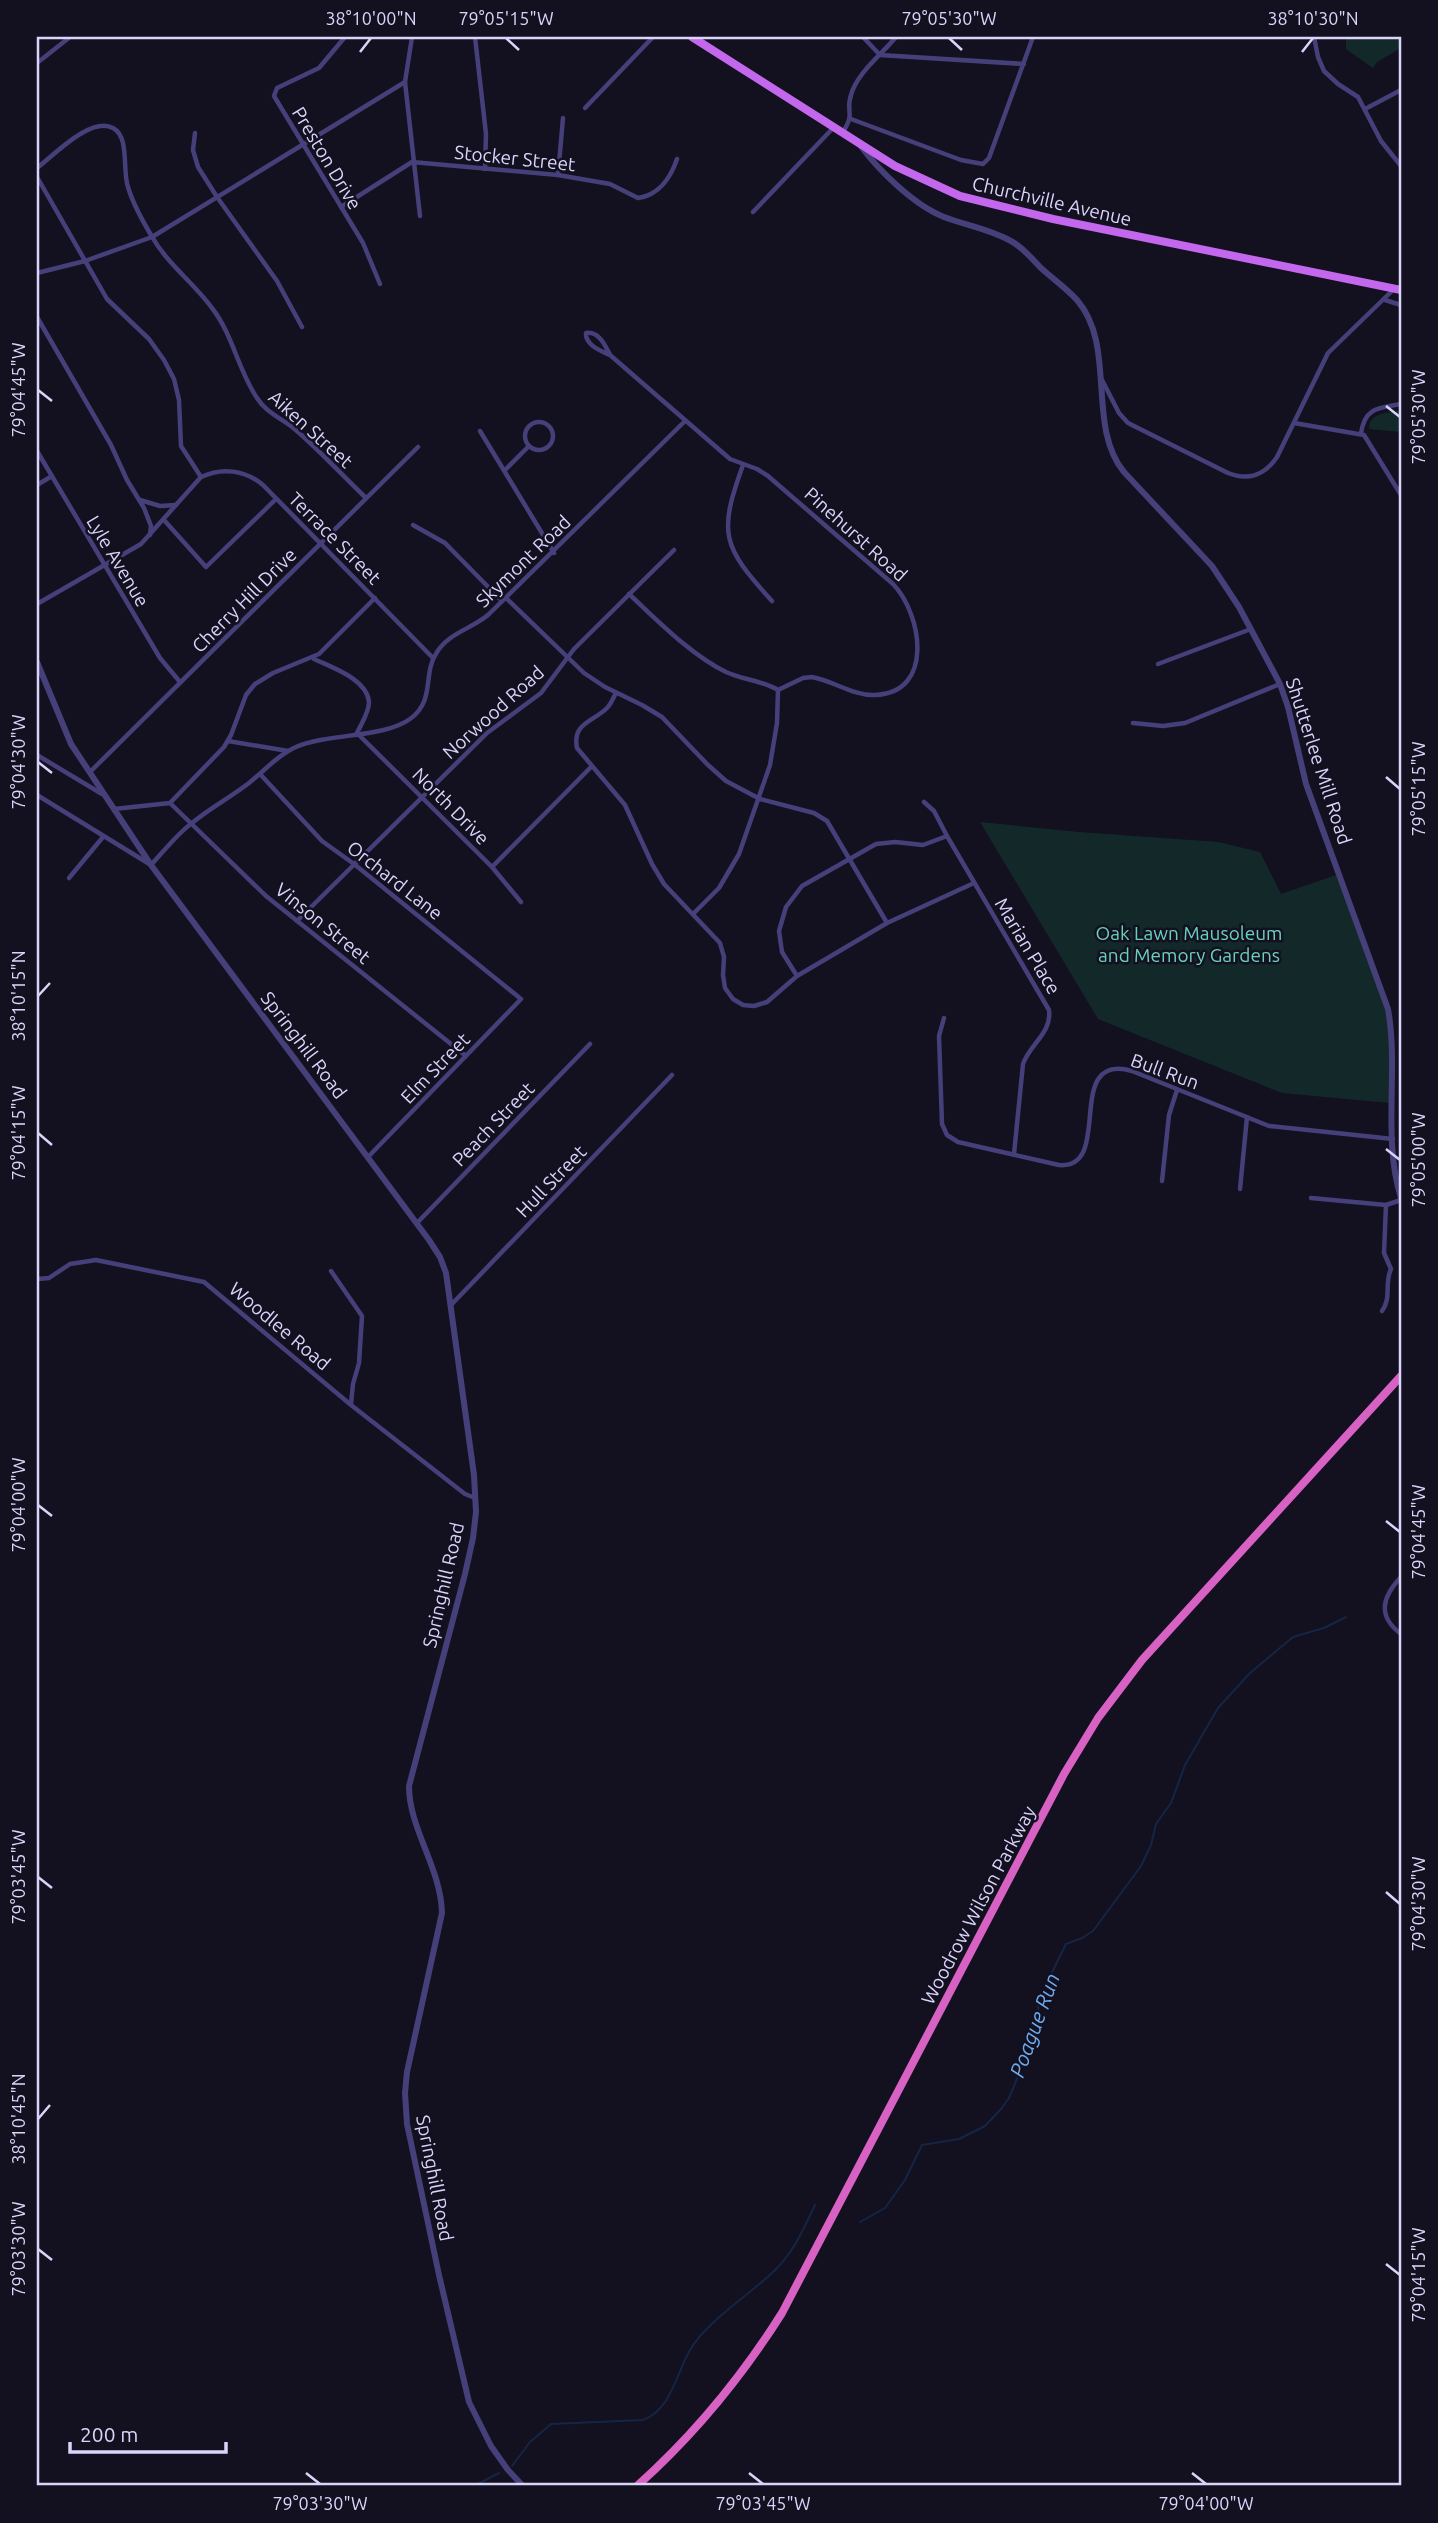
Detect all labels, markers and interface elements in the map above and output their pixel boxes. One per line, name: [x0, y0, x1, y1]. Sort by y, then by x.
text: 38°10'00"N: [325, 8, 417, 28]
text: 79°05'15"W: [458, 8, 554, 28]
text: 79°05'30"W: [901, 8, 997, 28]
text: 38°10'30"N: [1267, 8, 1359, 28]
street label: Preston Drive: [288, 103, 366, 213]
street label: Stocker Street: [453, 141, 577, 175]
street label: Churchville Avenue: [970, 172, 1134, 230]
text: 79°04'45"W: [8, 342, 28, 438]
text: 79°05'30"W: [1408, 369, 1428, 465]
street label: Aiken Street: [265, 386, 358, 473]
street label: Pinehurst Road: [800, 482, 912, 586]
street label: Terrace Street: [284, 487, 386, 589]
street label: Skymont Road: [471, 510, 575, 612]
street label: Lyle Avenue: [82, 511, 154, 611]
street label: Cherry Hill Drive: [187, 543, 301, 657]
street label: Norwood Road: [438, 661, 548, 763]
street label: Shutterlee Mill Road: [1282, 675, 1356, 847]
text: 79°04'30"W: [8, 714, 28, 810]
text: 79°05'15"W: [1408, 741, 1428, 837]
street label: North Drive: [408, 763, 494, 849]
street label: Orchard Lane: [343, 836, 447, 924]
street label: Vinson Street: [271, 878, 375, 968]
street label: Marian Place: [991, 894, 1065, 998]
park label: Oak Lawn Mausoleum and Memory Gardens: [1095, 922, 1283, 966]
text: 38°10'15"N: [8, 950, 28, 1042]
street label: Springhill Road: [257, 987, 351, 1103]
street label: Elm Street: [396, 1028, 474, 1108]
street label: Bull Run: [1128, 1049, 1202, 1093]
street label: Peach Street: [447, 1077, 539, 1171]
text: 79°04'15"W: [8, 1085, 28, 1181]
text: 79°05'00"W: [1408, 1112, 1428, 1208]
street label: Hull Street: [511, 1140, 591, 1222]
street label: Woodlee Road: [225, 1277, 335, 1375]
text: 79°04'00"W: [8, 1457, 28, 1553]
text: 79°04'45"W: [1408, 1484, 1428, 1580]
street label: Springhill Road: [418, 1520, 468, 1650]
street label: Woodrow Wilson Parkway: [916, 1802, 1040, 2008]
text: 79°03'45"W: [8, 1829, 28, 1925]
text: 79°04'30"W: [1408, 1856, 1428, 1952]
water label: Poague Run: [1004, 1970, 1064, 2080]
text: 38°10'45"N: [8, 2073, 28, 2165]
street label: Springhill Road: [412, 2113, 458, 2243]
text: 79°03'30"W: [8, 2201, 28, 2297]
text: 79°04'15"W: [1408, 2227, 1428, 2323]
scale bar: [70, 2411, 226, 2455]
text: 200 m: [80, 2422, 138, 2446]
text: 79°03'30"W: [272, 2493, 368, 2513]
text: 79°03'45"W: [715, 2493, 811, 2513]
text: 79°04'00"W: [1158, 2493, 1254, 2513]

